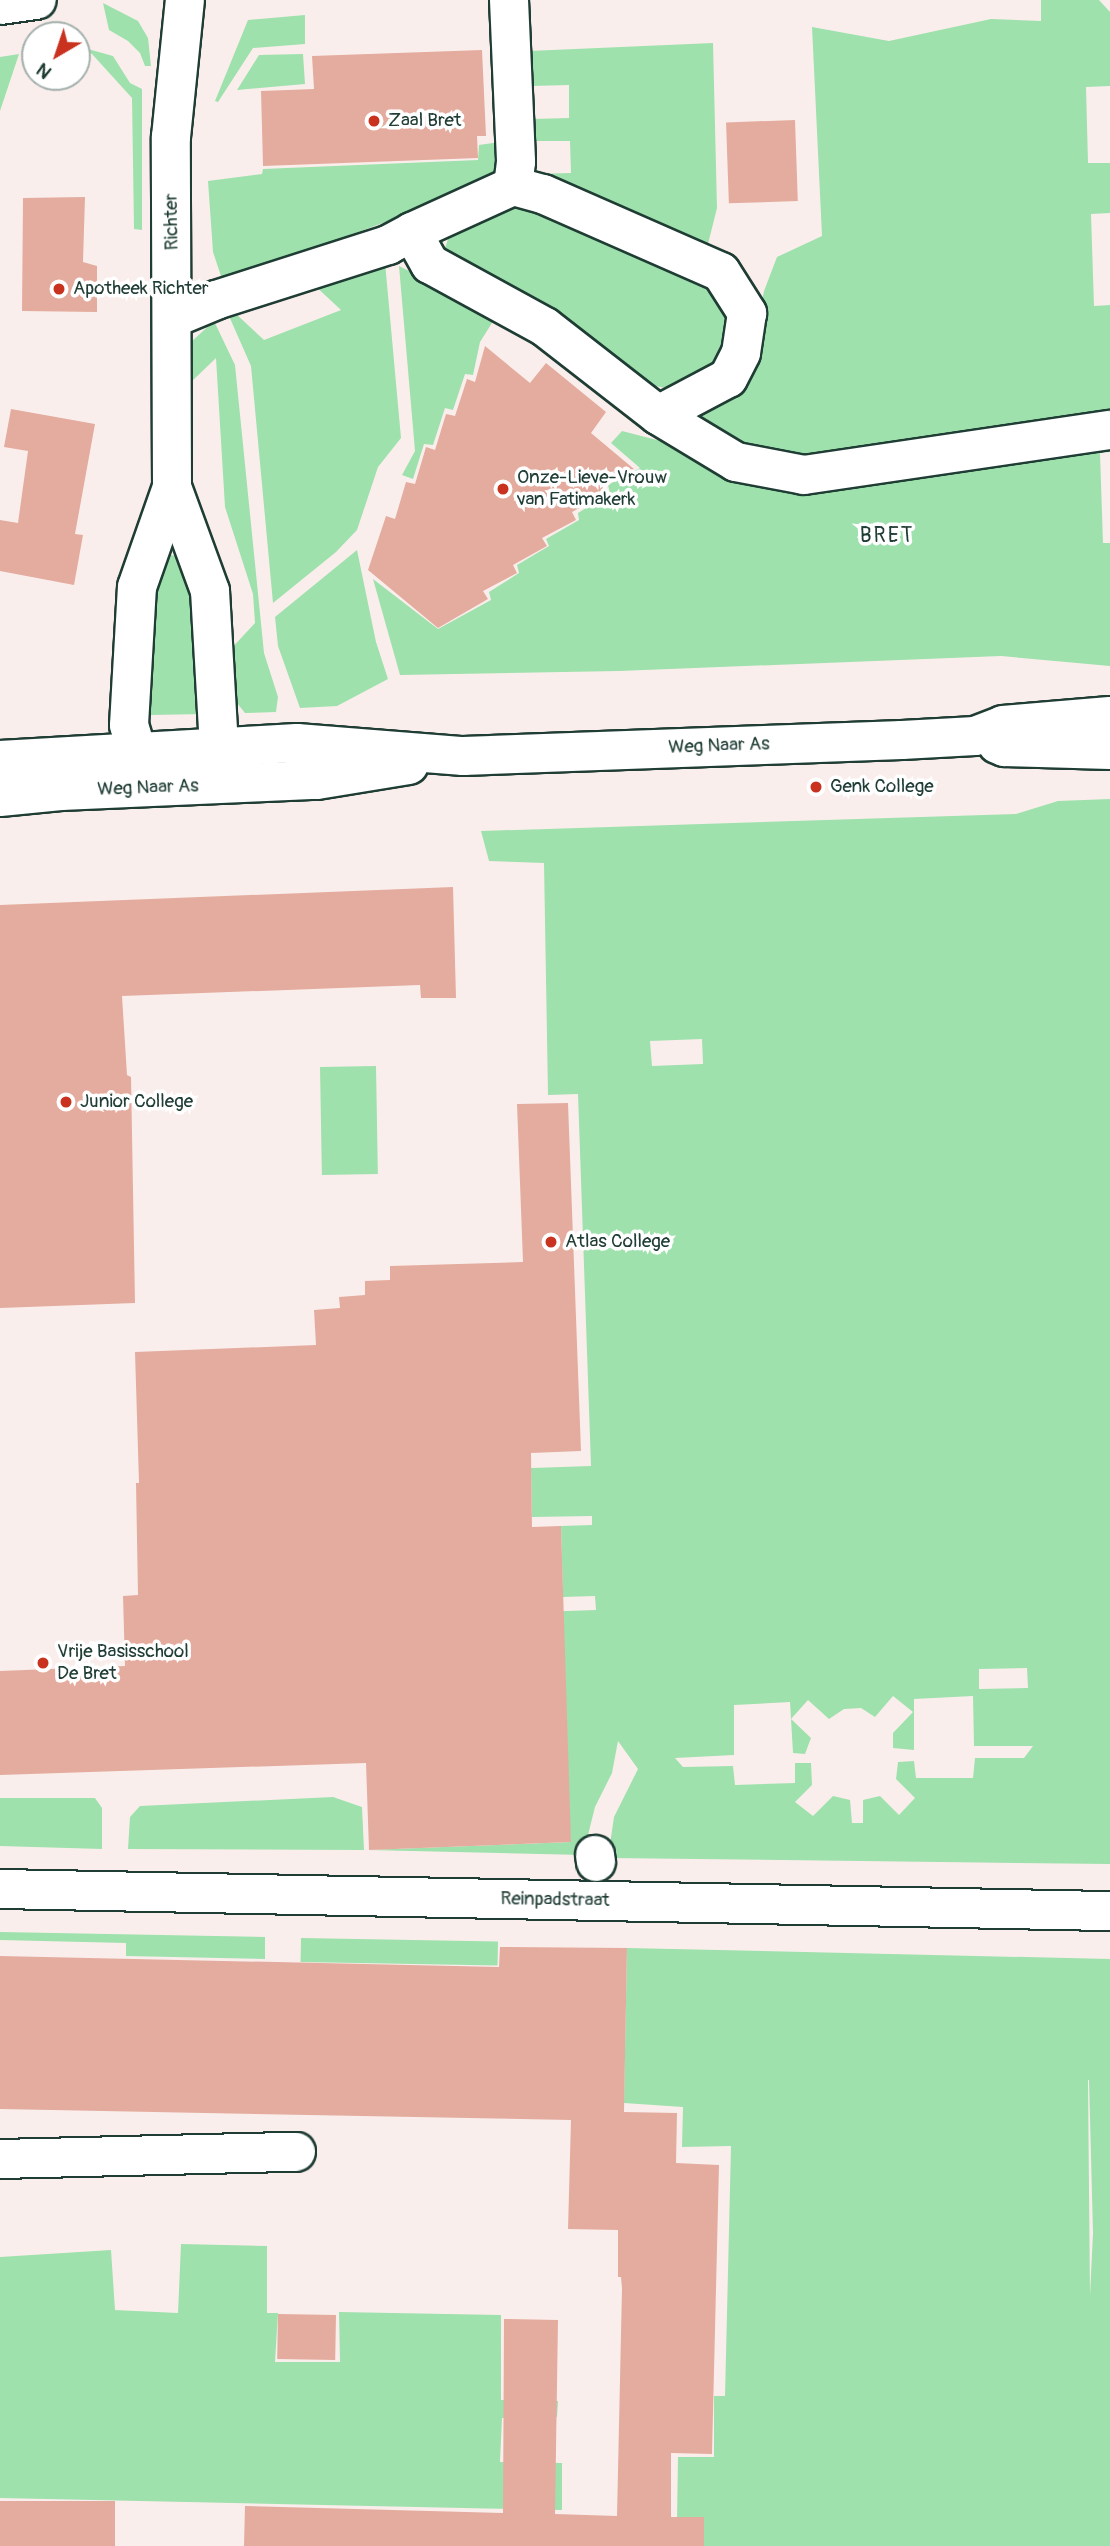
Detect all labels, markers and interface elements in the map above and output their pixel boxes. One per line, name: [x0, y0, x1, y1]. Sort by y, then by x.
north arrow: [21, 21, 91, 91]
text: N: [32, 57, 57, 84]
place label: Zaal Bret: [388, 110, 461, 132]
marker: Zaal Bret: [366, 113, 382, 129]
street label: Richter: [160, 193, 184, 251]
place label: Apotheek Richter: [73, 278, 209, 300]
marker: Apotheek Richter: [51, 281, 67, 297]
place label: Onze-Lieve-Vrouw van Fatimakerk: [517, 467, 667, 511]
marker: Onze-Lieve-Vrouw van Fatimakerk: [495, 481, 511, 497]
district label: BRET: [860, 523, 914, 549]
street label: Weg Naar As: [668, 733, 770, 759]
street label: Weg Naar As: [97, 775, 199, 801]
place label: Genk College: [830, 776, 934, 798]
marker: Genk College: [808, 779, 824, 795]
place label: Junior College: [80, 1091, 193, 1113]
marker: Junior College: [58, 1094, 74, 1110]
place label: Atlas College: [565, 1231, 670, 1253]
marker: Atlas College: [543, 1234, 559, 1250]
place label: Vrije Basisschool De Bret: [57, 1641, 189, 1685]
marker: Vrije Basisschool De Bret: [35, 1655, 51, 1671]
street label: Reinpadstraat: [500, 1888, 610, 1912]

